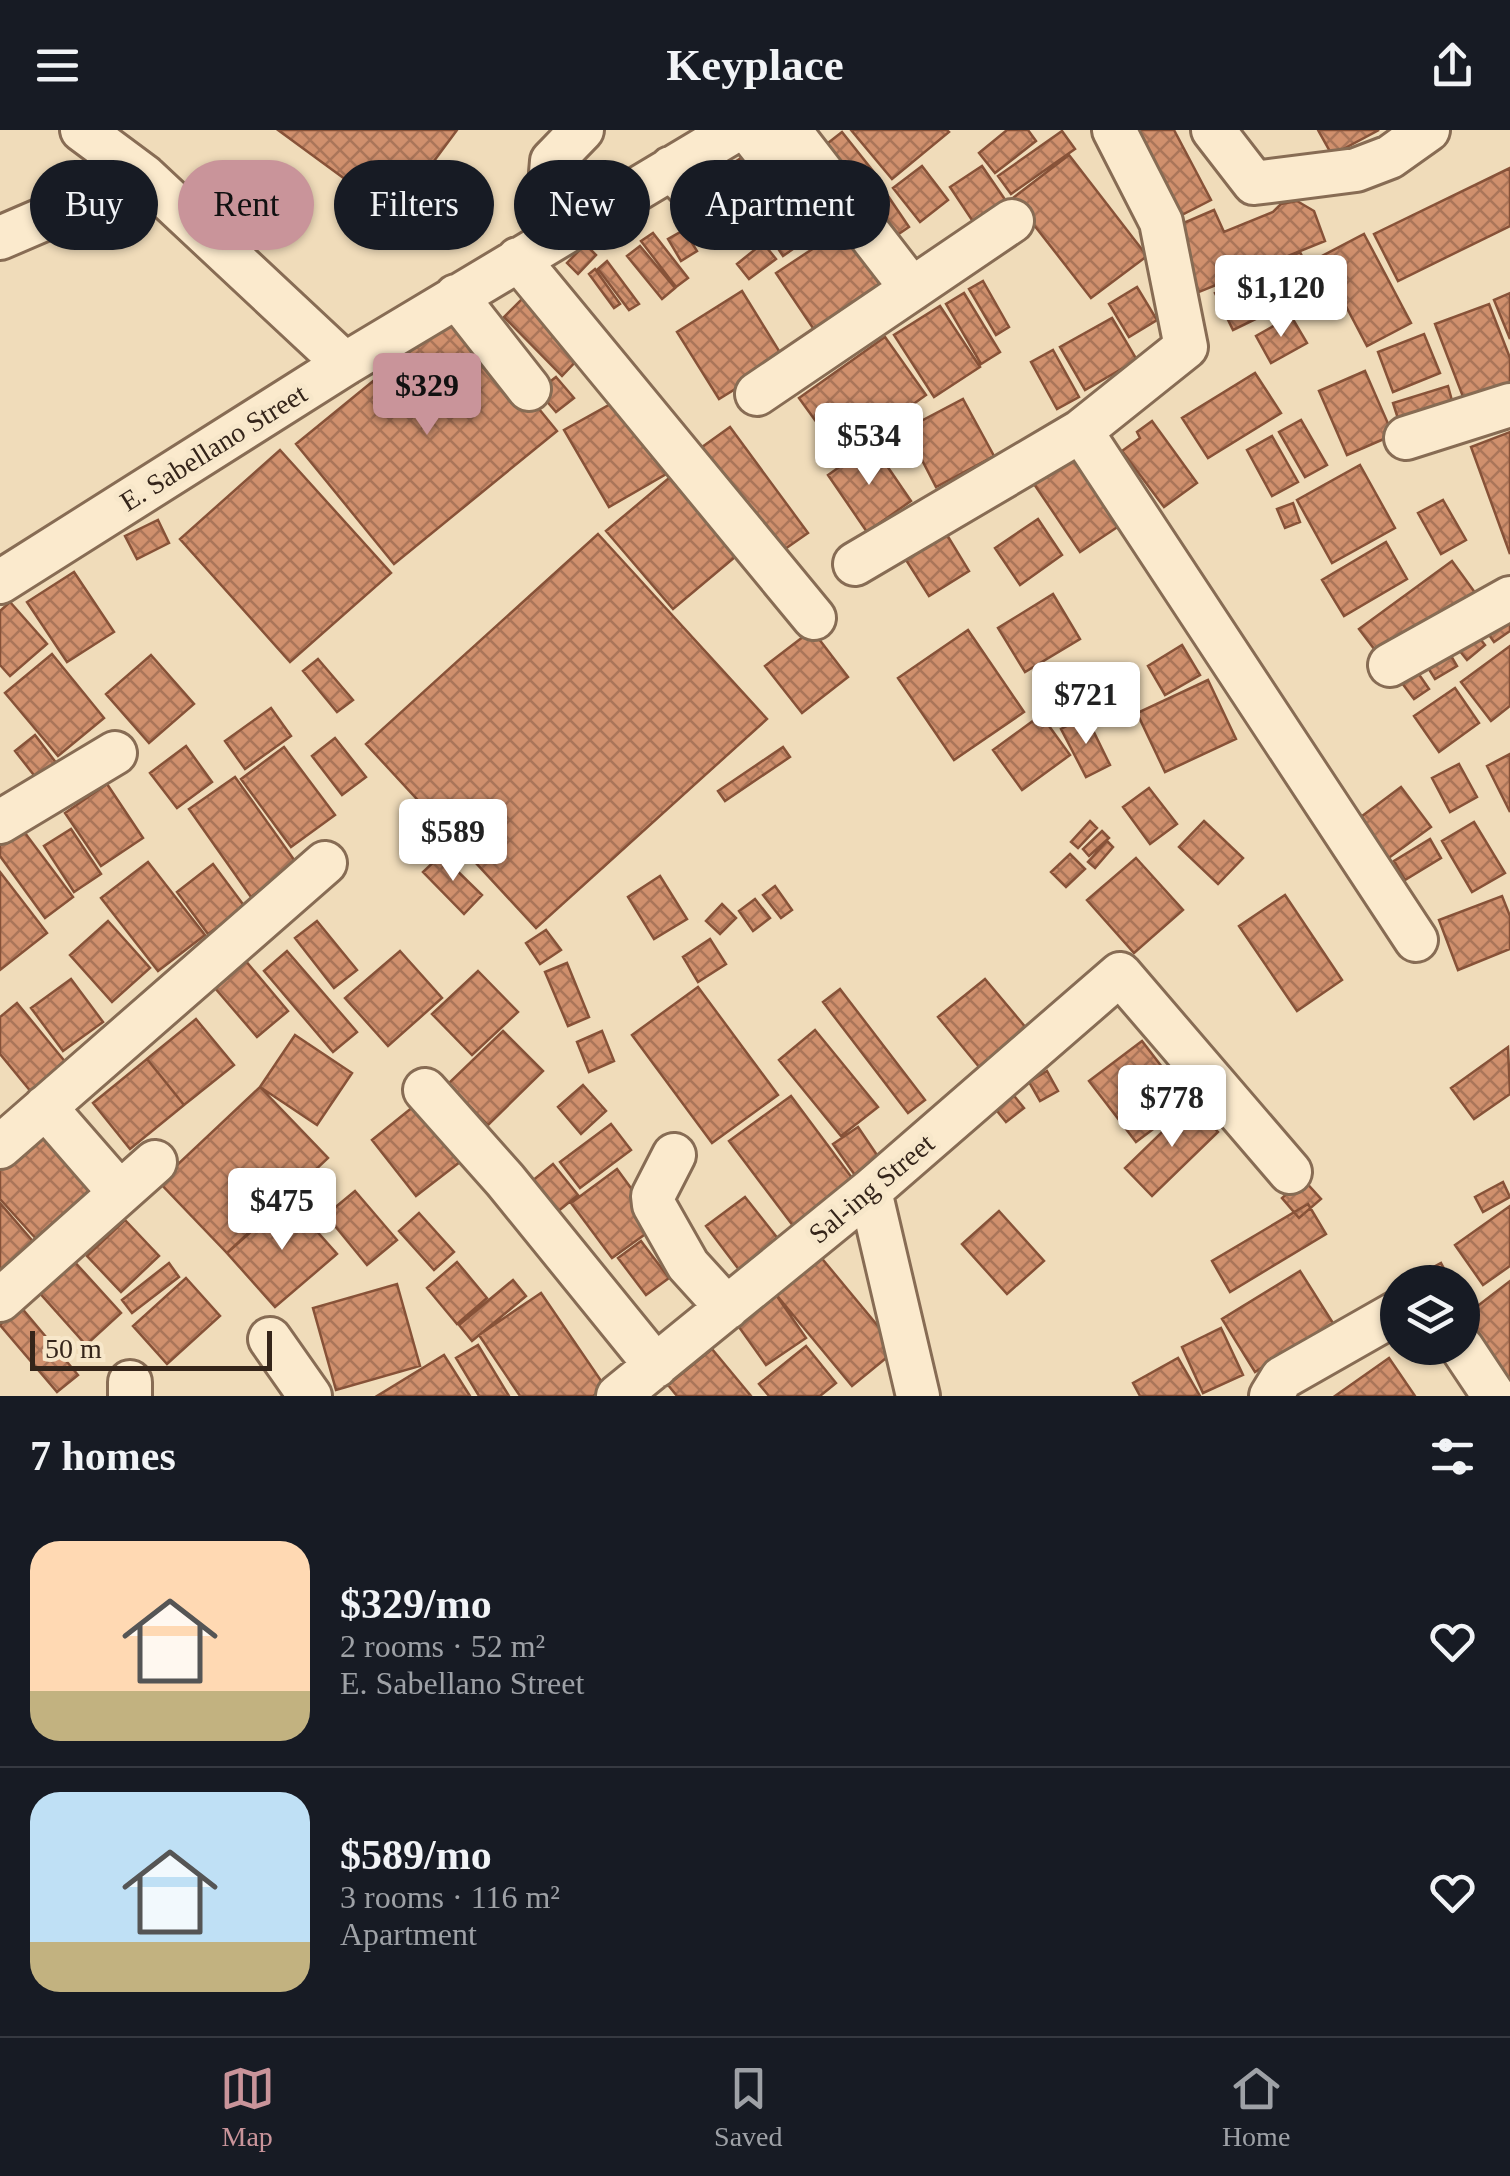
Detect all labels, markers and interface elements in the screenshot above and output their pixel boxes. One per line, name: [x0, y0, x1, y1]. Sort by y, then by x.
icon: menu: [30, 38, 85, 93]
icon: share: [1425, 38, 1480, 93]
text: Keyplace: [666, 40, 844, 90]
chip: Buy: [30, 160, 158, 250]
chip: Rent: [178, 160, 314, 250]
chip: Filters: [334, 160, 494, 250]
chip: New: [514, 160, 650, 250]
chip: Apartment: [670, 160, 890, 250]
pin: $1,120: [1200, 255, 1362, 340]
text: $1,120: [1237, 269, 1325, 305]
pin: $329: [368, 353, 486, 438]
text: $329: [395, 367, 459, 403]
street label: E. Sabellano Street: [114, 378, 312, 517]
pin: $534: [810, 403, 928, 488]
text: $534: [837, 417, 901, 453]
pin: $721: [1027, 662, 1145, 747]
text: $721: [1054, 676, 1118, 712]
pin: $589: [394, 799, 512, 884]
text: $589: [421, 813, 485, 849]
pin: $778: [1113, 1065, 1231, 1150]
text: $778: [1140, 1079, 1204, 1115]
street label: Sal-ing Street: [803, 1127, 940, 1249]
pin: $475: [223, 1168, 341, 1253]
text: $475: [250, 1182, 314, 1218]
map controls: [1380, 1265, 1480, 1365]
button: layers: [1380, 1265, 1480, 1365]
scale bar: [30, 1326, 272, 1370]
text: 50 m: [45, 1333, 102, 1364]
icon: filters: [1425, 1429, 1480, 1484]
text: 7 homes: [30, 1433, 176, 1479]
icon: home: [110, 1581, 230, 1701]
text: $329/mo: [340, 1581, 492, 1627]
icon: heart: [1425, 1614, 1480, 1669]
text: 2 rooms · 52 m²: [340, 1628, 545, 1664]
text: E. Sabellano Street: [340, 1665, 584, 1701]
icon: home: [110, 1832, 230, 1952]
text: $589/mo: [340, 1832, 492, 1878]
icon: heart: [1425, 1865, 1480, 1920]
text: 3 rooms · 116 m²: [340, 1879, 560, 1915]
text: Apartment: [340, 1916, 477, 1952]
tab: Map: [220, 2061, 275, 2153]
tab: Saved: [714, 2061, 783, 2153]
tab: Home: [1222, 2061, 1290, 2153]

